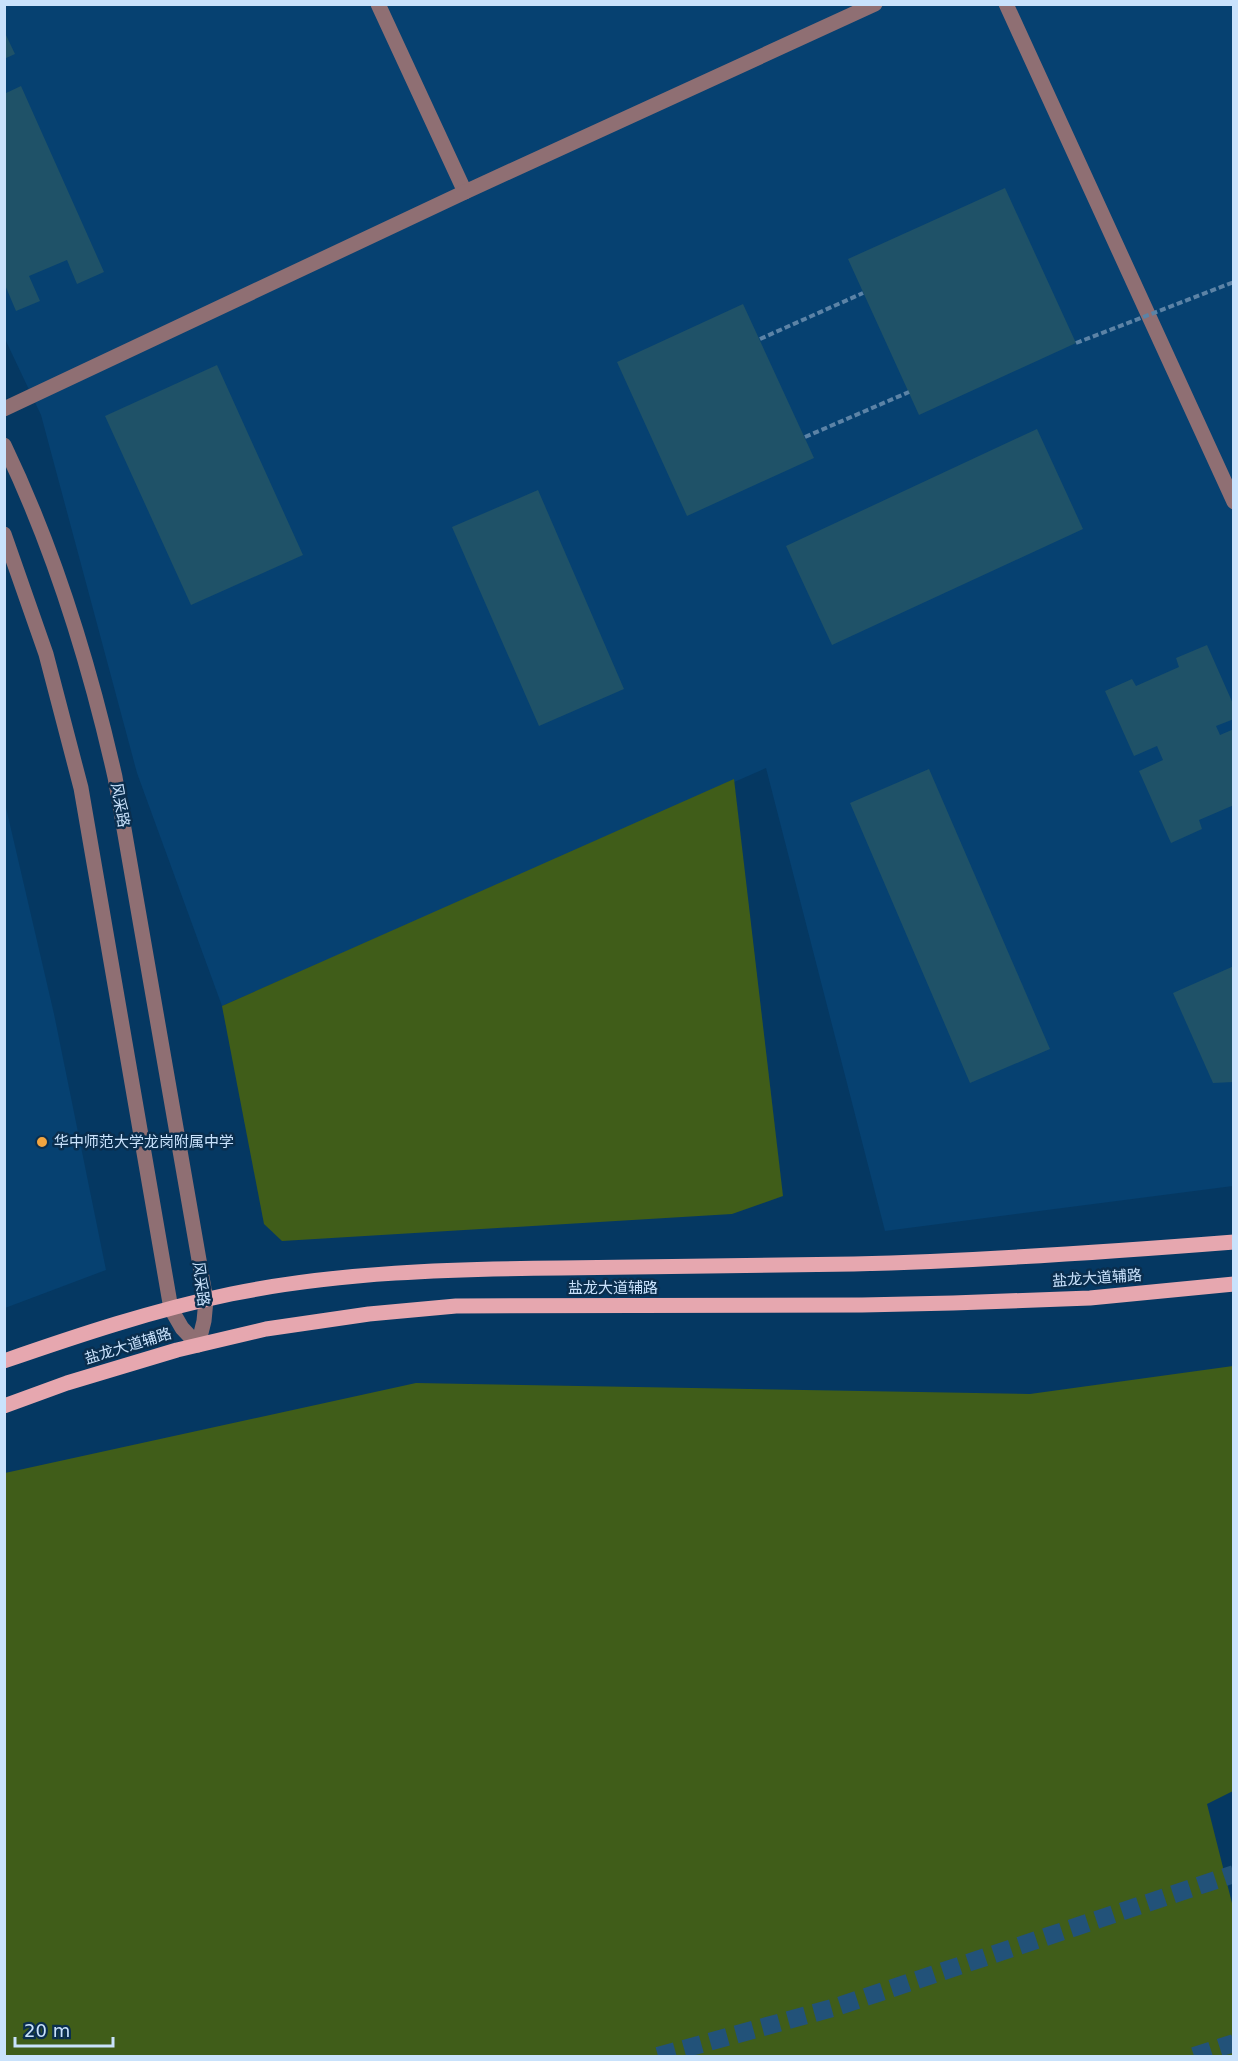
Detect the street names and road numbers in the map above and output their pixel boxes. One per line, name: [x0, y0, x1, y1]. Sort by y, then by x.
street label: 风采路: [107, 781, 133, 829]
street label: 风采路: [189, 1261, 213, 1307]
street label: 盐龙大道辅路: [1051, 1266, 1143, 1290]
street label: 盐龙大道辅路: [568, 1279, 658, 1297]
street label: 盐龙大道辅路: [82, 1324, 174, 1368]

